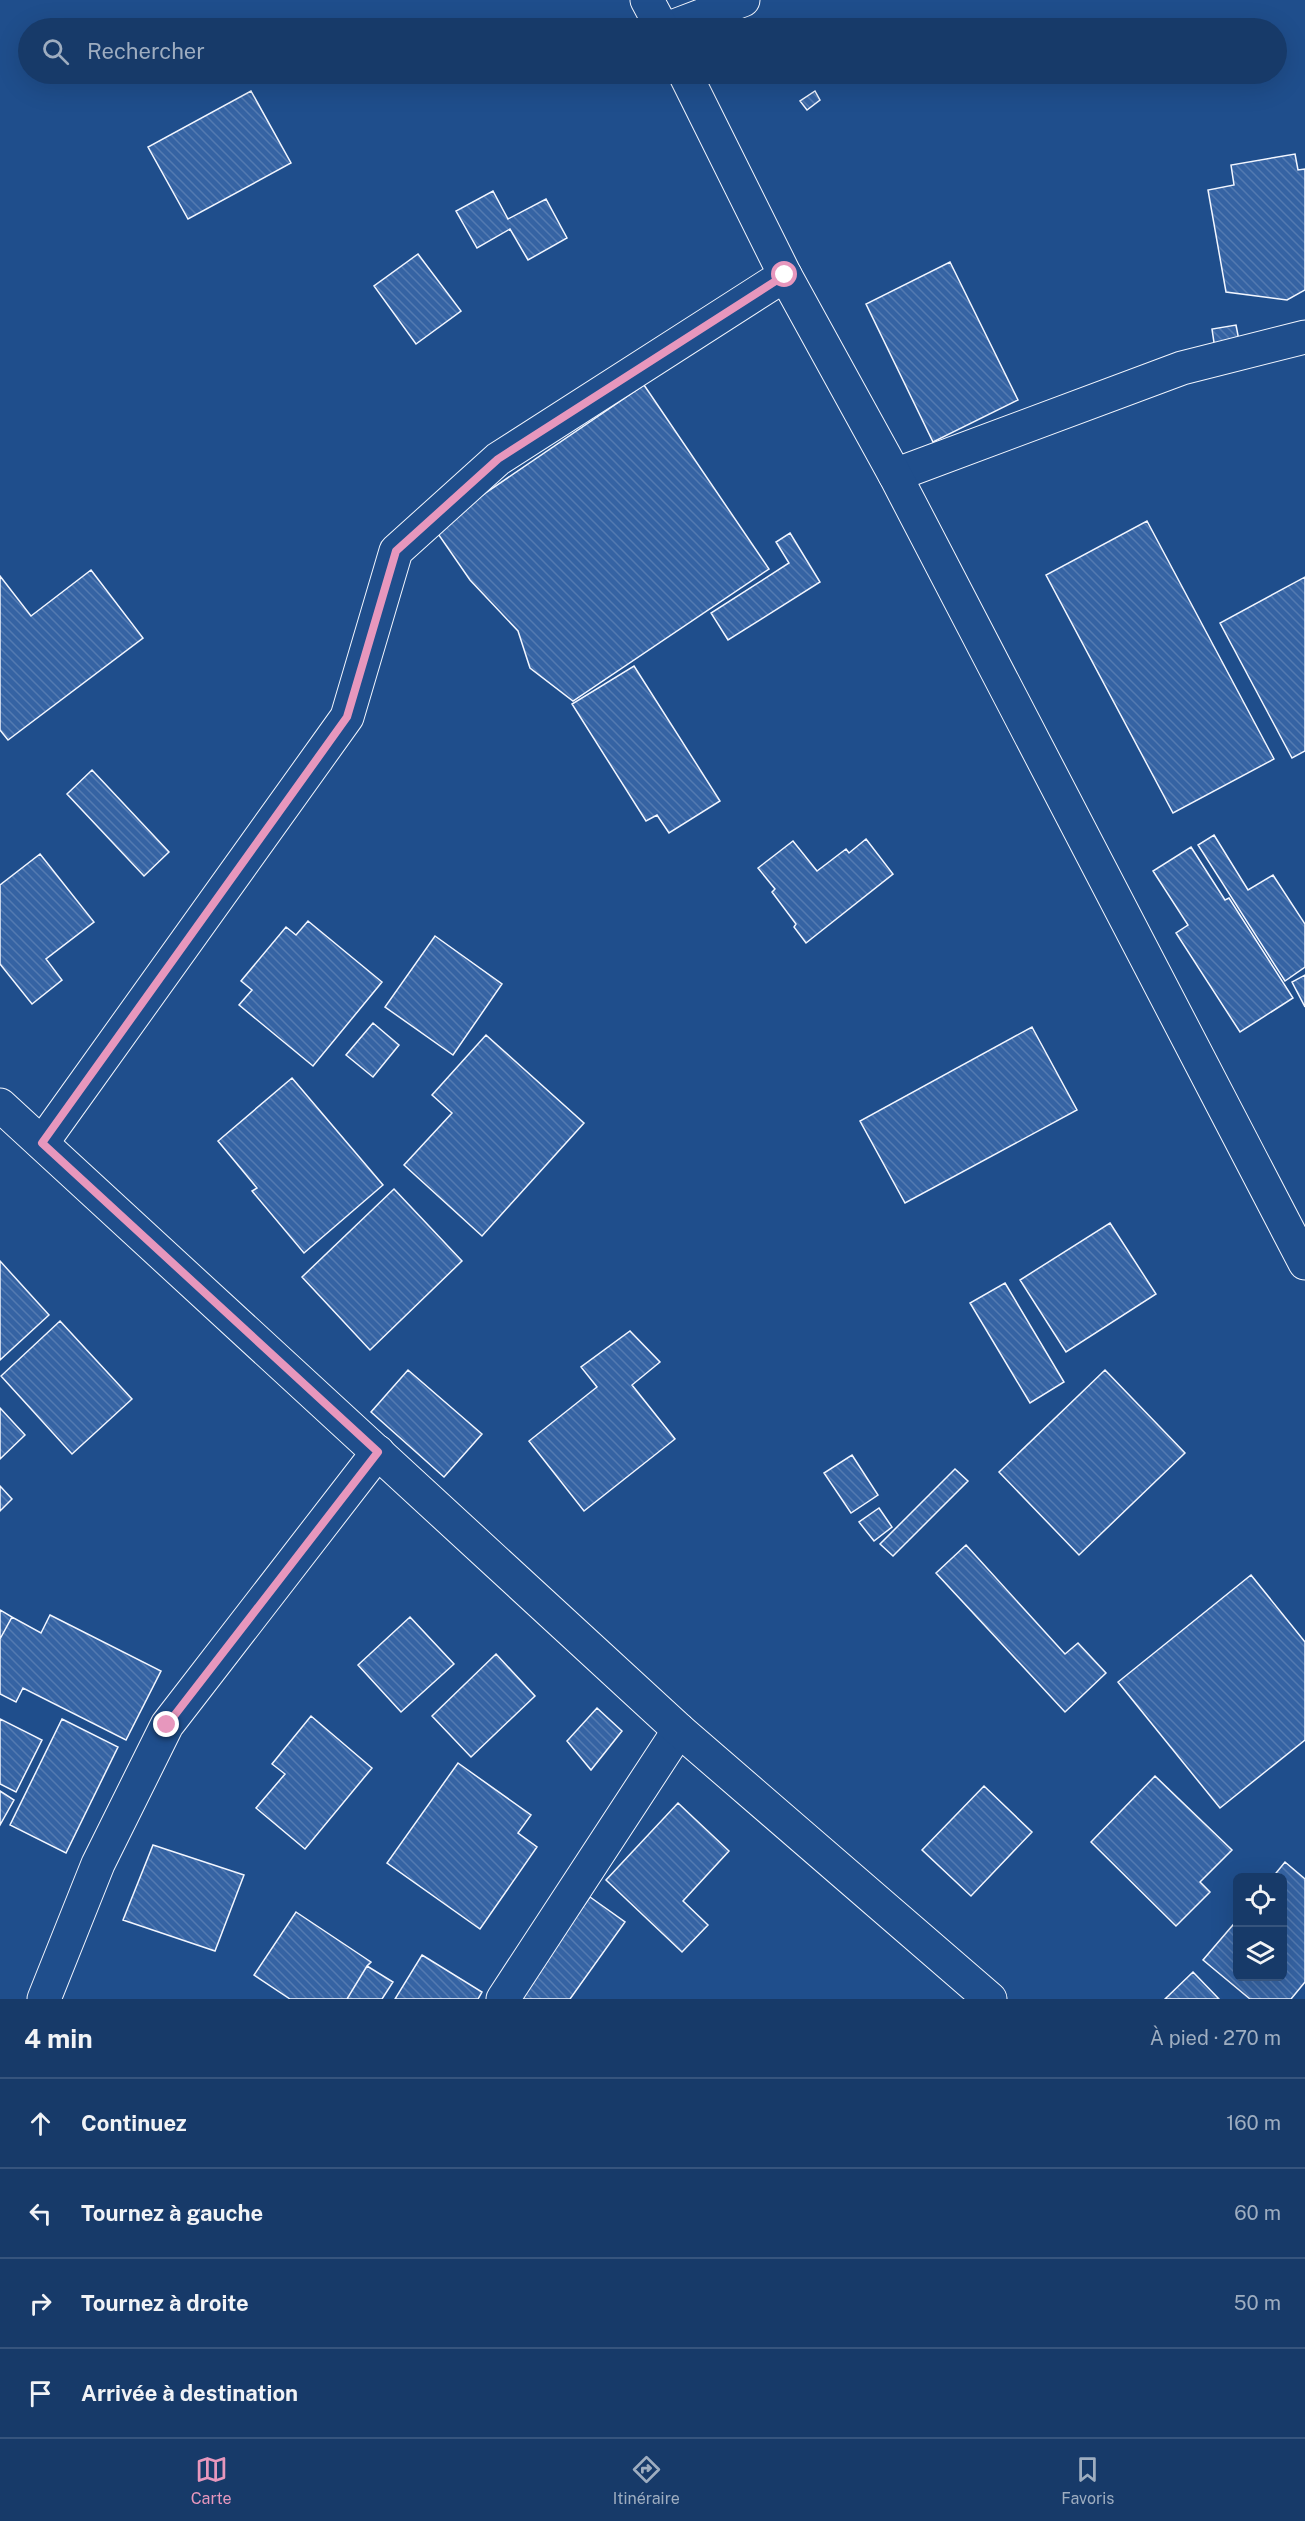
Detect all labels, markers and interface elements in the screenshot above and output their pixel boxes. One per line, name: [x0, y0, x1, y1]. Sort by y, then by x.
search box: [18, 18, 1287, 84]
icon: search: [39, 35, 72, 68]
text: Rechercher: [87, 38, 205, 64]
route start: [771, 261, 797, 287]
route end: [153, 1711, 179, 1737]
map controls: [1233, 1873, 1287, 1981]
button: locate: [1233, 1873, 1287, 1927]
button: layers: [1233, 1927, 1287, 1981]
text: 4 min: [24, 2023, 93, 2054]
text: À pied · 270 m: [1150, 2026, 1281, 2050]
icon: ahead: [24, 2107, 57, 2140]
text: Continuez: [81, 2110, 187, 2136]
text: 160 m: [1226, 2111, 1281, 2135]
icon: left: [24, 2197, 57, 2230]
text: Tournez à gauche: [81, 2200, 263, 2226]
text: 60 m: [1234, 2201, 1281, 2225]
icon: right: [24, 2287, 57, 2320]
text: Tournez à droite: [81, 2290, 249, 2316]
text: 50 m: [1234, 2291, 1281, 2315]
icon: arrive: [24, 2377, 57, 2410]
text: Arrivée à destination: [81, 2380, 298, 2406]
tab: Carte: [191, 2453, 231, 2508]
tab: Itinéraire: [613, 2453, 680, 2508]
tab: Favoris: [1061, 2453, 1114, 2508]

